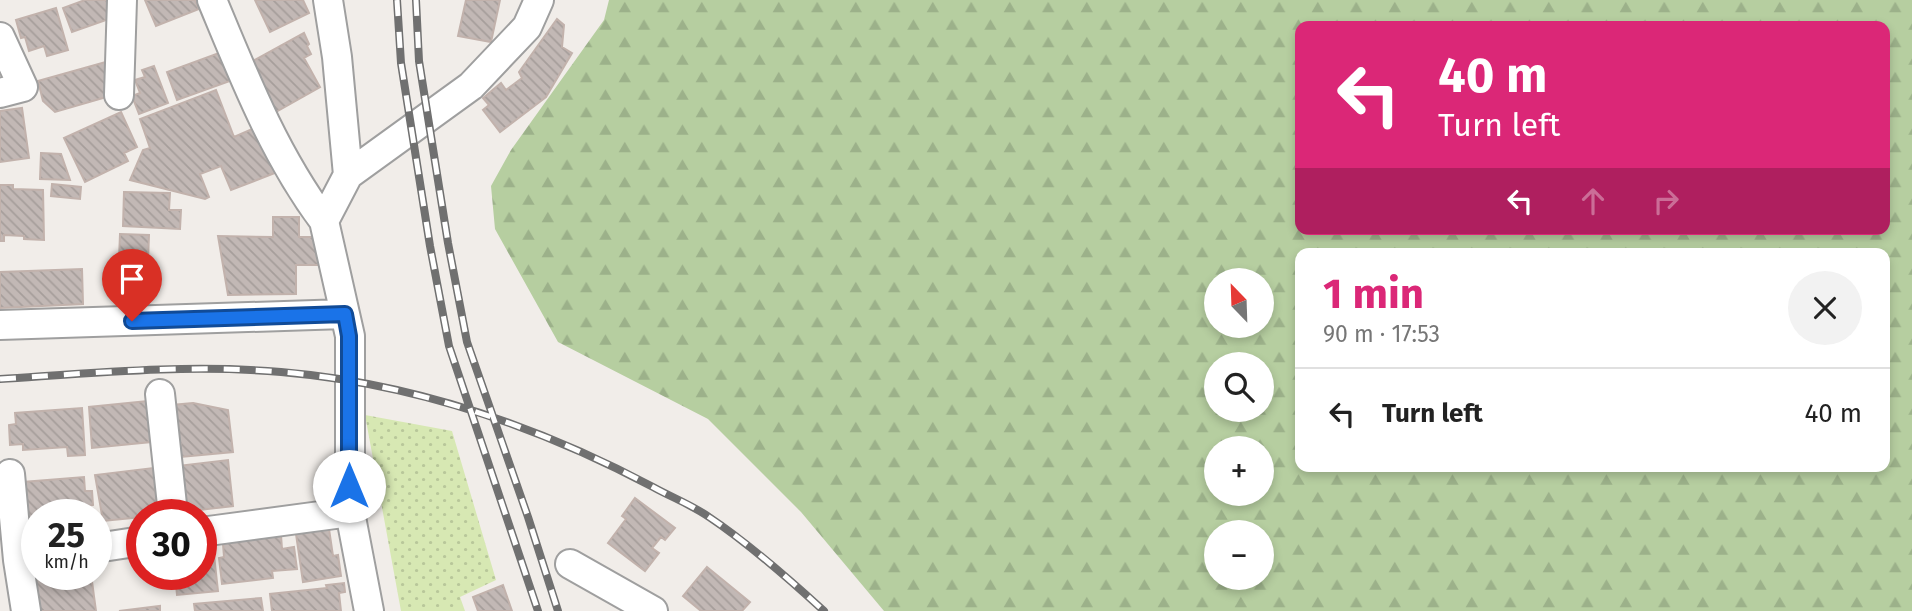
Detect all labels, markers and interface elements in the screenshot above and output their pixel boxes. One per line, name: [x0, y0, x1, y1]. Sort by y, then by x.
text: 40 m: [1438, 46, 1547, 105]
icon: left: [1323, 49, 1414, 140]
text: Turn left: [1438, 106, 1560, 144]
icon: left: [1501, 182, 1539, 220]
icon: ahead: [1574, 182, 1612, 220]
icon: right: [1647, 182, 1685, 220]
pin: [102, 249, 162, 321]
icon: arrive: [113, 260, 151, 298]
north arrow: [1204, 268, 1274, 338]
map controls: [1204, 268, 1274, 590]
text: 1 min: [1323, 269, 1424, 319]
button: close: [1788, 271, 1862, 345]
text: 90 m · 17:53: [1323, 320, 1440, 348]
button: search: [1204, 352, 1274, 422]
icon: left: [1323, 395, 1361, 433]
text: Turn left: [1382, 398, 1483, 429]
text: 40 m: [1804, 398, 1862, 429]
button: +: [1204, 436, 1274, 506]
position arrow: [312, 449, 386, 523]
speed limit sign: 30: [126, 499, 217, 590]
text: 25: [48, 514, 85, 556]
button: −: [1204, 520, 1274, 590]
text: km/h: [44, 551, 89, 573]

